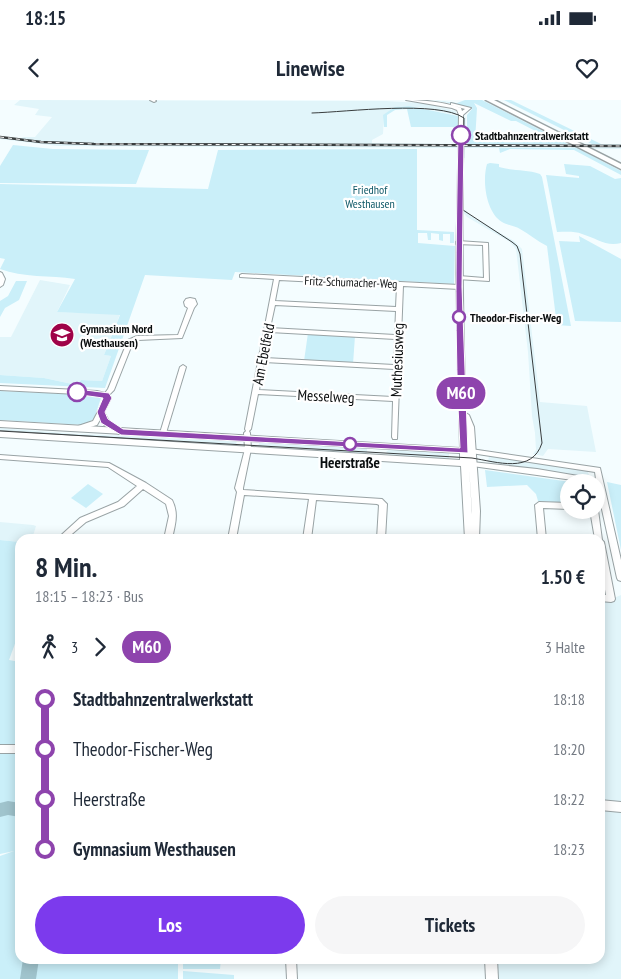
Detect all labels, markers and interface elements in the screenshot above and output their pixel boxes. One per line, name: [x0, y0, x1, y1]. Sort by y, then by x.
text: 18:15: [25, 6, 66, 30]
icon: back: [20, 54, 48, 82]
text: Linewise: [276, 54, 345, 82]
icon: heart: [573, 54, 601, 82]
marker: Stadtbahnzentralwerkstatt: [451, 125, 471, 145]
place label: Stadtbahnzentralwerkstatt: [475, 128, 589, 143]
park label: Friedhof Westhausen: [345, 182, 395, 211]
street label: Fritz-Schumacher-Weg: [304, 273, 398, 291]
marker: Theodor-Fischer-Weg: [452, 310, 466, 324]
place label: Theodor-Fischer-Weg: [470, 310, 561, 325]
place label: Gymnasium Nord (Westhausen): [80, 321, 152, 350]
street label: Am Ebelfeld: [248, 321, 278, 387]
school or university icon: Gymnasium Nord (Westhausen): [49, 322, 75, 348]
street label: Muthesiusweg: [386, 323, 408, 397]
line badge: M60: [432, 377, 490, 409]
text: M60: [446, 381, 476, 404]
unlabelled marker: [67, 382, 87, 402]
street label: Messelweg: [297, 385, 355, 407]
marker: Heerstraße: [343, 437, 357, 451]
place label: Heerstraße: [320, 453, 380, 472]
map controls: [560, 474, 605, 519]
button: locate: [560, 474, 605, 519]
text: 8 Min.: [35, 548, 98, 585]
text: 1.50 €: [541, 565, 585, 589]
text: 18:15 – 18:23 · Bus: [35, 586, 143, 606]
icon: walk: [35, 633, 63, 661]
icon: forward: [86, 633, 114, 661]
text: M60: [132, 635, 161, 658]
text: 3: [71, 637, 78, 657]
text: 3 Halte: [545, 637, 585, 657]
text: Stadtbahnzentralwerkstatt: [73, 687, 253, 711]
text: 18:18: [553, 689, 585, 709]
text: Theodor-Fischer-Weg: [73, 737, 213, 761]
text: 18:20: [553, 739, 585, 759]
text: Heerstraße: [73, 787, 146, 811]
text: 18:22: [553, 789, 585, 809]
text: Gymnasium Westhausen: [73, 837, 236, 861]
text: 18:23: [553, 839, 585, 859]
button: Los: [35, 896, 305, 954]
button: Tickets: [315, 896, 585, 954]

